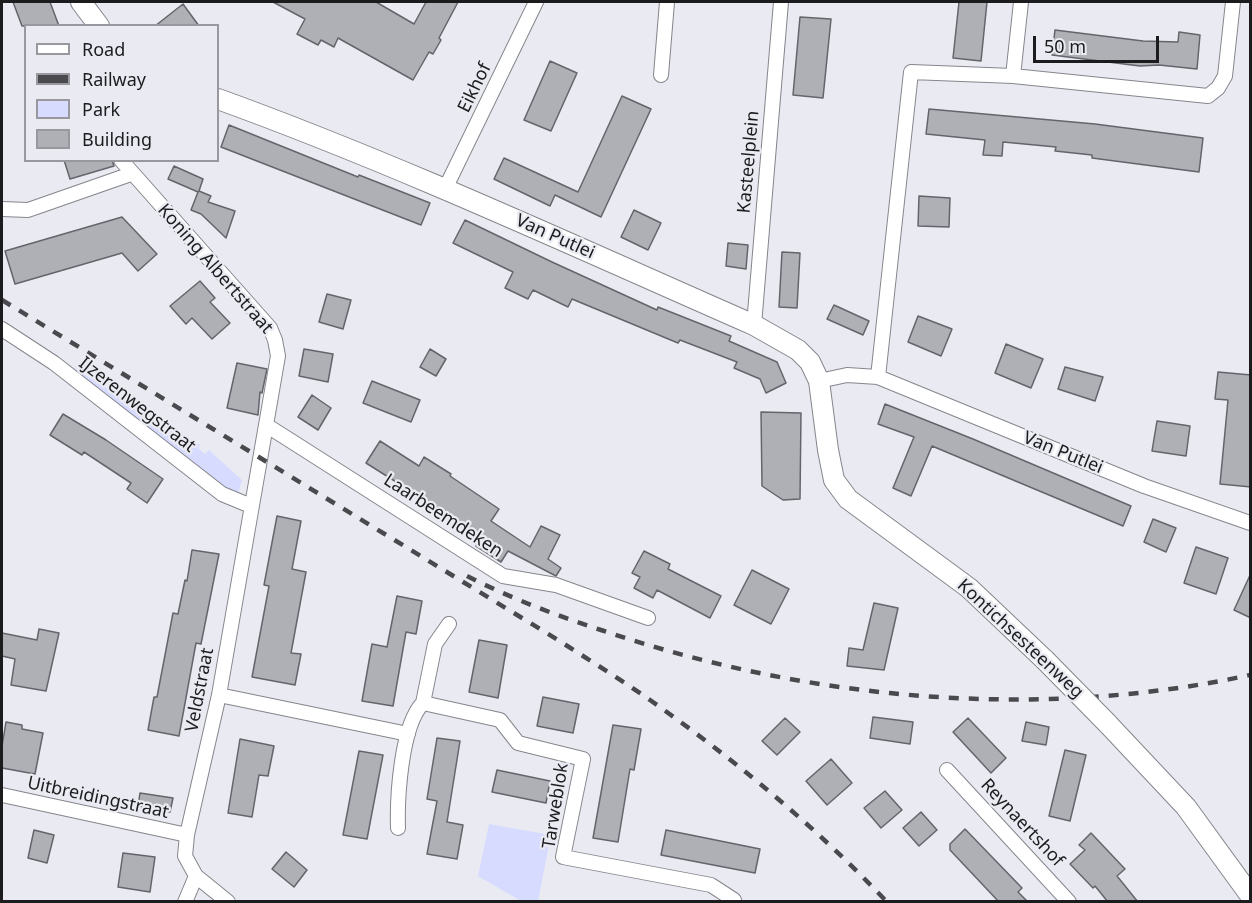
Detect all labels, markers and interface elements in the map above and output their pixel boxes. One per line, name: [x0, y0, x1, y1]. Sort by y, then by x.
legend: [24, 24, 219, 162]
scale bar: [1036, 24, 1162, 62]
text: 50 m: [1044, 34, 1086, 58]
text: Road: [82, 37, 125, 61]
street label: Eikhof: [454, 60, 496, 116]
text: Railway: [82, 67, 146, 91]
text: Park: [82, 97, 120, 121]
street label: Kasteelplein: [734, 110, 764, 214]
text: Building: [82, 127, 152, 151]
street label: Koning Albertstraat: [153, 200, 277, 338]
street label: Van Putlei: [512, 210, 598, 264]
street label: IJzerenwegstraat: [74, 353, 200, 457]
street label: Van Putlei: [1020, 427, 1106, 479]
street label: Laarbeemdeken: [380, 470, 506, 562]
street label: Kontichsesteenweg: [952, 575, 1088, 703]
street label: Veldstraat: [181, 646, 219, 734]
street label: Tarweblok: [539, 762, 573, 850]
street label: Uitbreidingstraat: [25, 772, 171, 824]
street label: Reynaertshof: [976, 775, 1068, 871]

